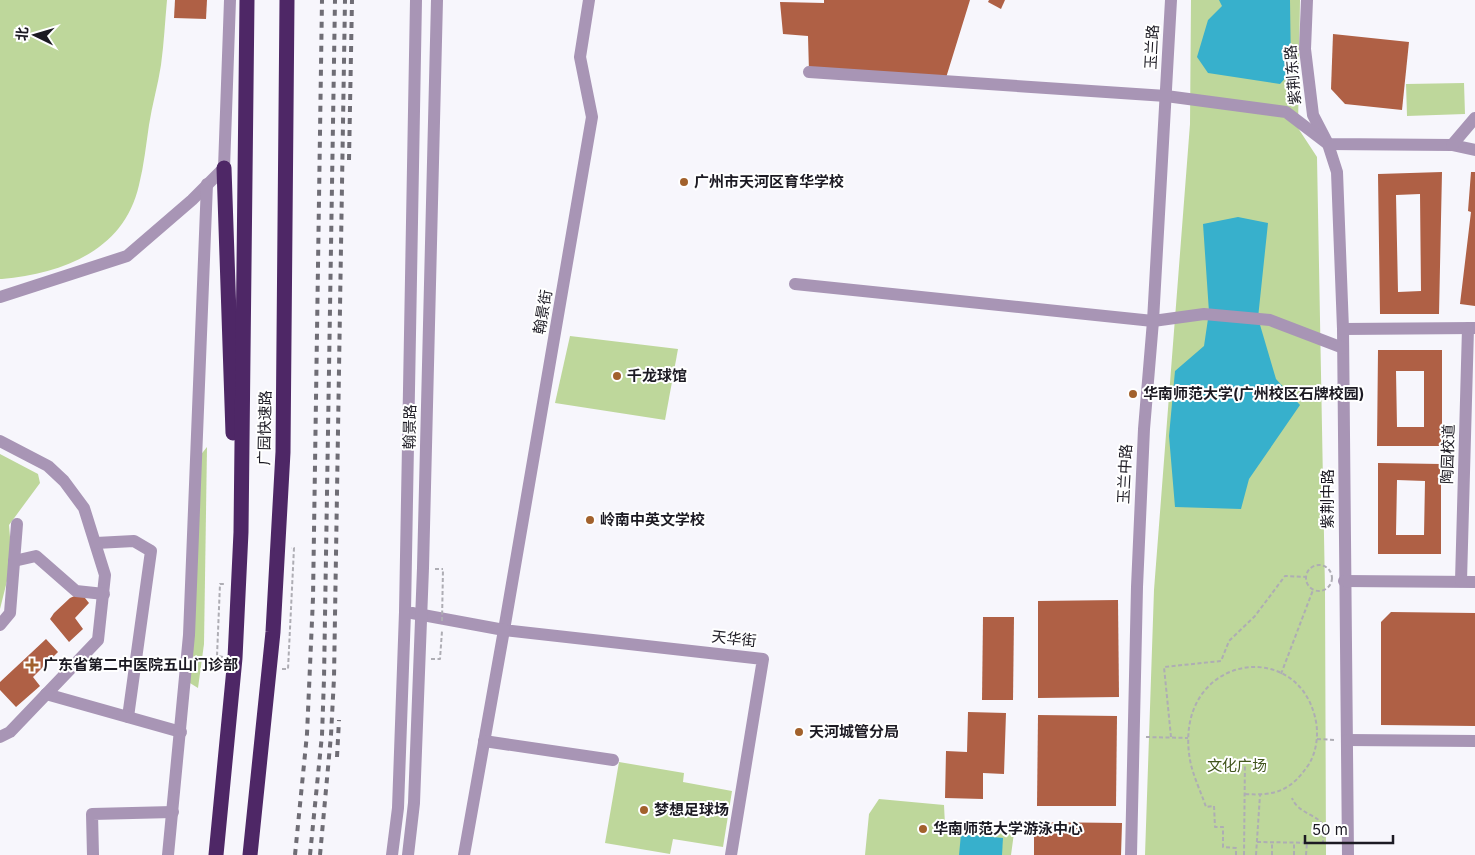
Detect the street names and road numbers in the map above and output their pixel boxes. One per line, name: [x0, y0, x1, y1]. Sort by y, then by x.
street label: 玉兰路: [1141, 24, 1162, 70]
street label: 紫荆东路: [1280, 44, 1305, 106]
street label: 翰景街: [529, 288, 556, 336]
street label: 广园快速路: [254, 390, 275, 466]
street label: 翰景路: [400, 404, 419, 450]
street label: 陶园校道: [1437, 424, 1458, 484]
street label: 玉兰中路: [1113, 444, 1136, 504]
street label: 紫荆中路: [1318, 469, 1337, 529]
street label: 天华街: [711, 627, 757, 650]

